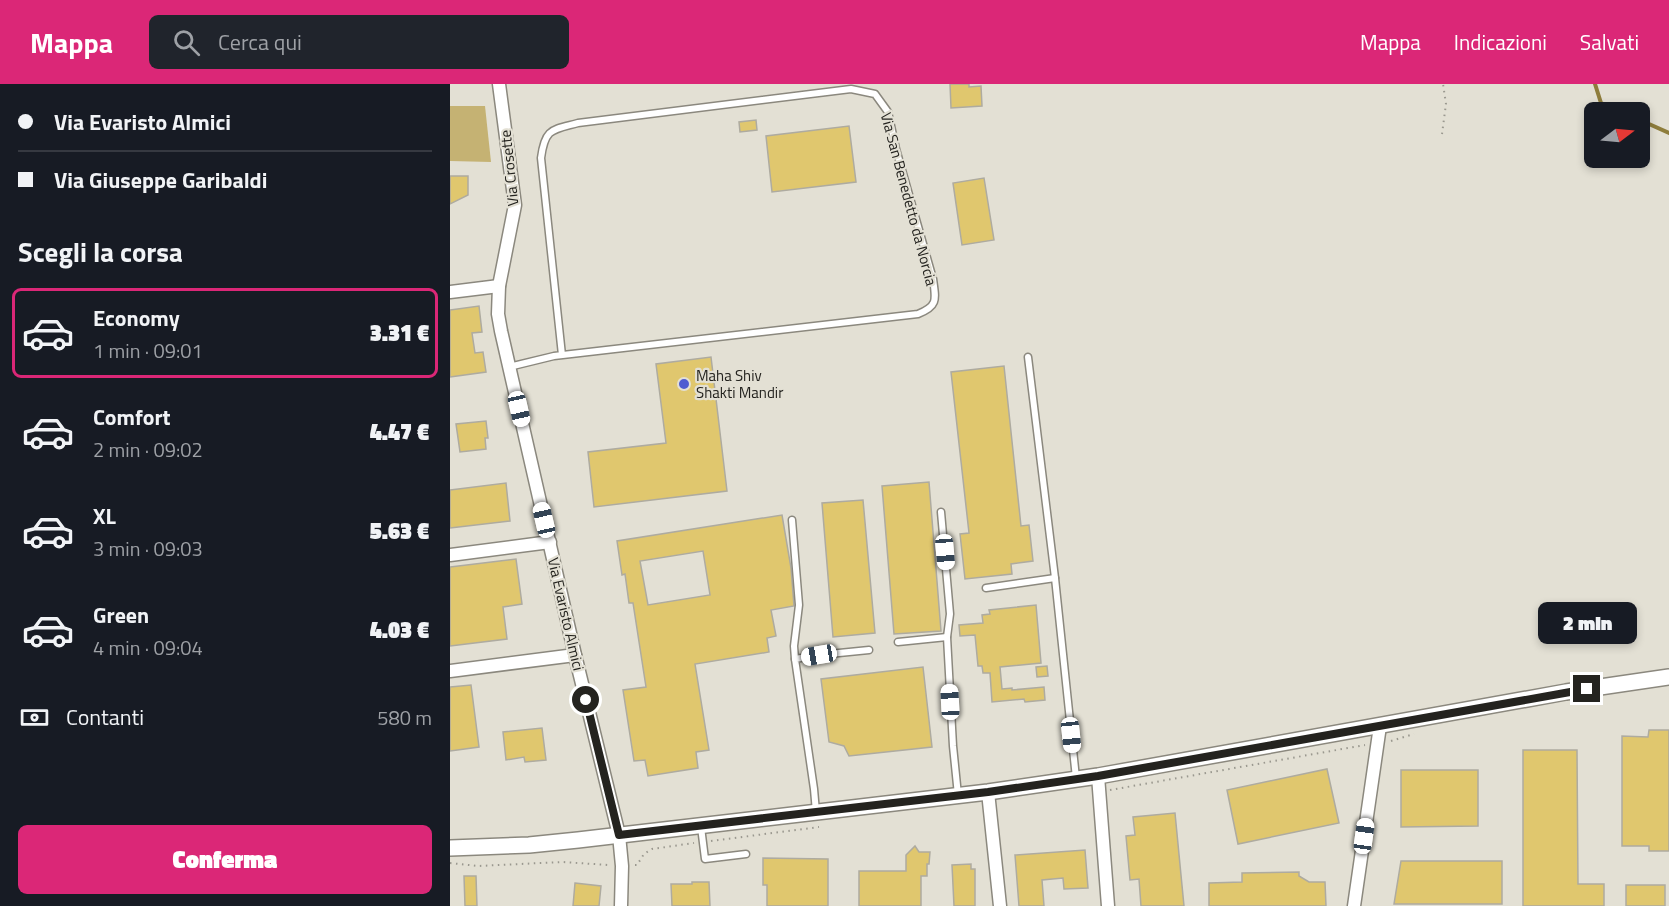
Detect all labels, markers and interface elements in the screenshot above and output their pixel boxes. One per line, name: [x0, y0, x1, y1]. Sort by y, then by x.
search box: [149, 15, 569, 69]
text: Mappa: [30, 21, 113, 64]
text: Cerca qui: [218, 25, 302, 59]
icon: search: [170, 26, 203, 59]
text: Mappa: [1360, 26, 1421, 58]
text: Indicazioni: [1454, 26, 1547, 58]
text: Salvati: [1580, 26, 1639, 58]
north arrow: [1584, 102, 1650, 168]
map controls: [1584, 102, 1650, 168]
text: Via Evaristo Almici: [54, 105, 231, 139]
street label: Via San Benedetto da Norcia: [875, 110, 943, 289]
street label: Via Crosette: [494, 129, 524, 207]
text: Via Giuseppe Garibaldi: [54, 163, 267, 197]
text: Scegli la corsa: [18, 231, 183, 272]
text: Economy: [93, 301, 180, 335]
icon: car: [21, 306, 75, 360]
text: 3.31 €: [370, 316, 429, 350]
text: 1 min · 09:01: [93, 335, 203, 366]
place label: Maha Shiv Shakti Mandir: [696, 364, 783, 404]
marker: Maha Shiv Shakti Mandir: [677, 377, 691, 391]
car: [506, 389, 532, 429]
text: Comfort: [93, 400, 171, 434]
icon: car: [21, 405, 75, 459]
text: 4.47 €: [370, 415, 429, 449]
text: 2 min · 09:02: [93, 434, 203, 465]
text: XL: [93, 499, 116, 533]
car: [531, 500, 557, 540]
icon: car: [21, 504, 75, 558]
text: 5.63 €: [370, 514, 429, 548]
text: 3 min · 09:03: [93, 533, 203, 564]
car: [934, 533, 956, 571]
street label: Via Evaristo Almici: [542, 555, 590, 673]
text: Green: [93, 598, 149, 632]
callout: 2 min: [1538, 602, 1636, 644]
icon: car: [21, 603, 75, 657]
text: 2 min: [1563, 607, 1612, 638]
text: 4.03 €: [370, 613, 429, 647]
text: 4 min · 09:04: [93, 632, 203, 663]
car: [800, 643, 838, 667]
route end: [1573, 675, 1600, 702]
car: [940, 684, 960, 720]
route start: [572, 686, 599, 713]
text: Contanti: [66, 700, 144, 734]
icon: cash: [18, 701, 51, 734]
text: 580 m: [377, 702, 432, 733]
car: [1060, 716, 1082, 754]
car: [1353, 817, 1375, 855]
button: Conferma: [18, 825, 432, 894]

